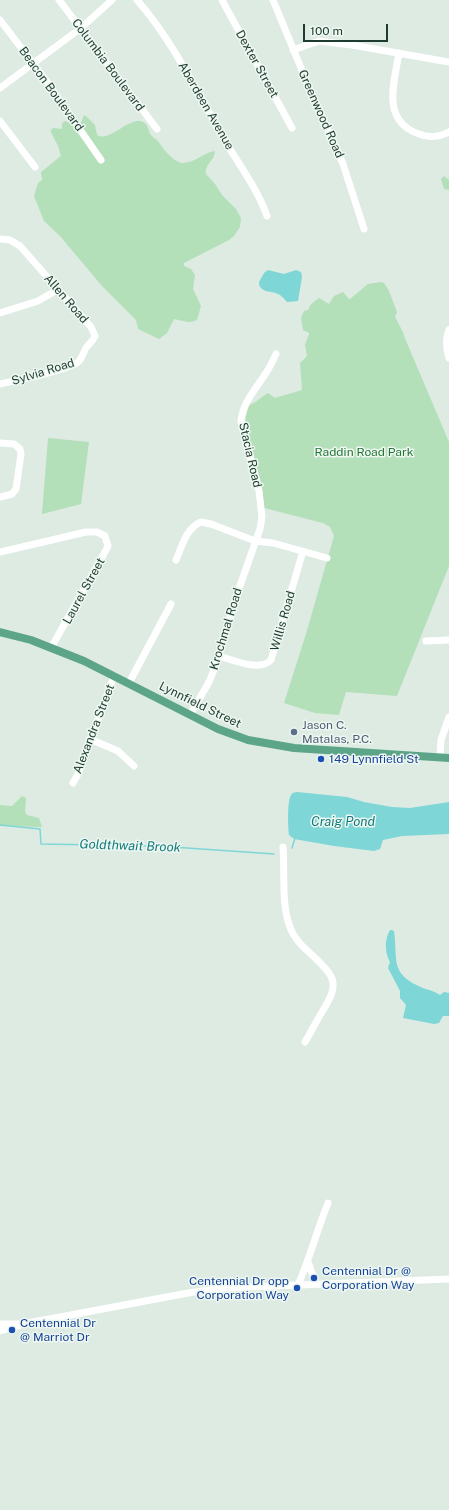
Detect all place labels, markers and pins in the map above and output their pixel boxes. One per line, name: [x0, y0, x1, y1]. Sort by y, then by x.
place label: Jason C. Matalas, P.C.: [302, 718, 372, 746]
marker: Jason C. Matalas, P.C.: [289, 727, 299, 737]
place label: 149 Lynnfield St: [329, 752, 419, 766]
marker: 149 Lynnfield St: [316, 754, 326, 764]
place label: Centennial Dr @ Corporation Way: [322, 1264, 415, 1292]
marker: Centennial Dr @ Corporation Way: [309, 1273, 319, 1283]
place label: Centennial Dr opp Corporation Way: [189, 1274, 289, 1302]
marker: Centennial Dr opp Corporation Way: [292, 1283, 302, 1293]
place label: Centennial Dr @ Marriot Dr: [20, 1316, 96, 1344]
marker: Centennial Dr @ Marriot Dr: [7, 1325, 17, 1335]

